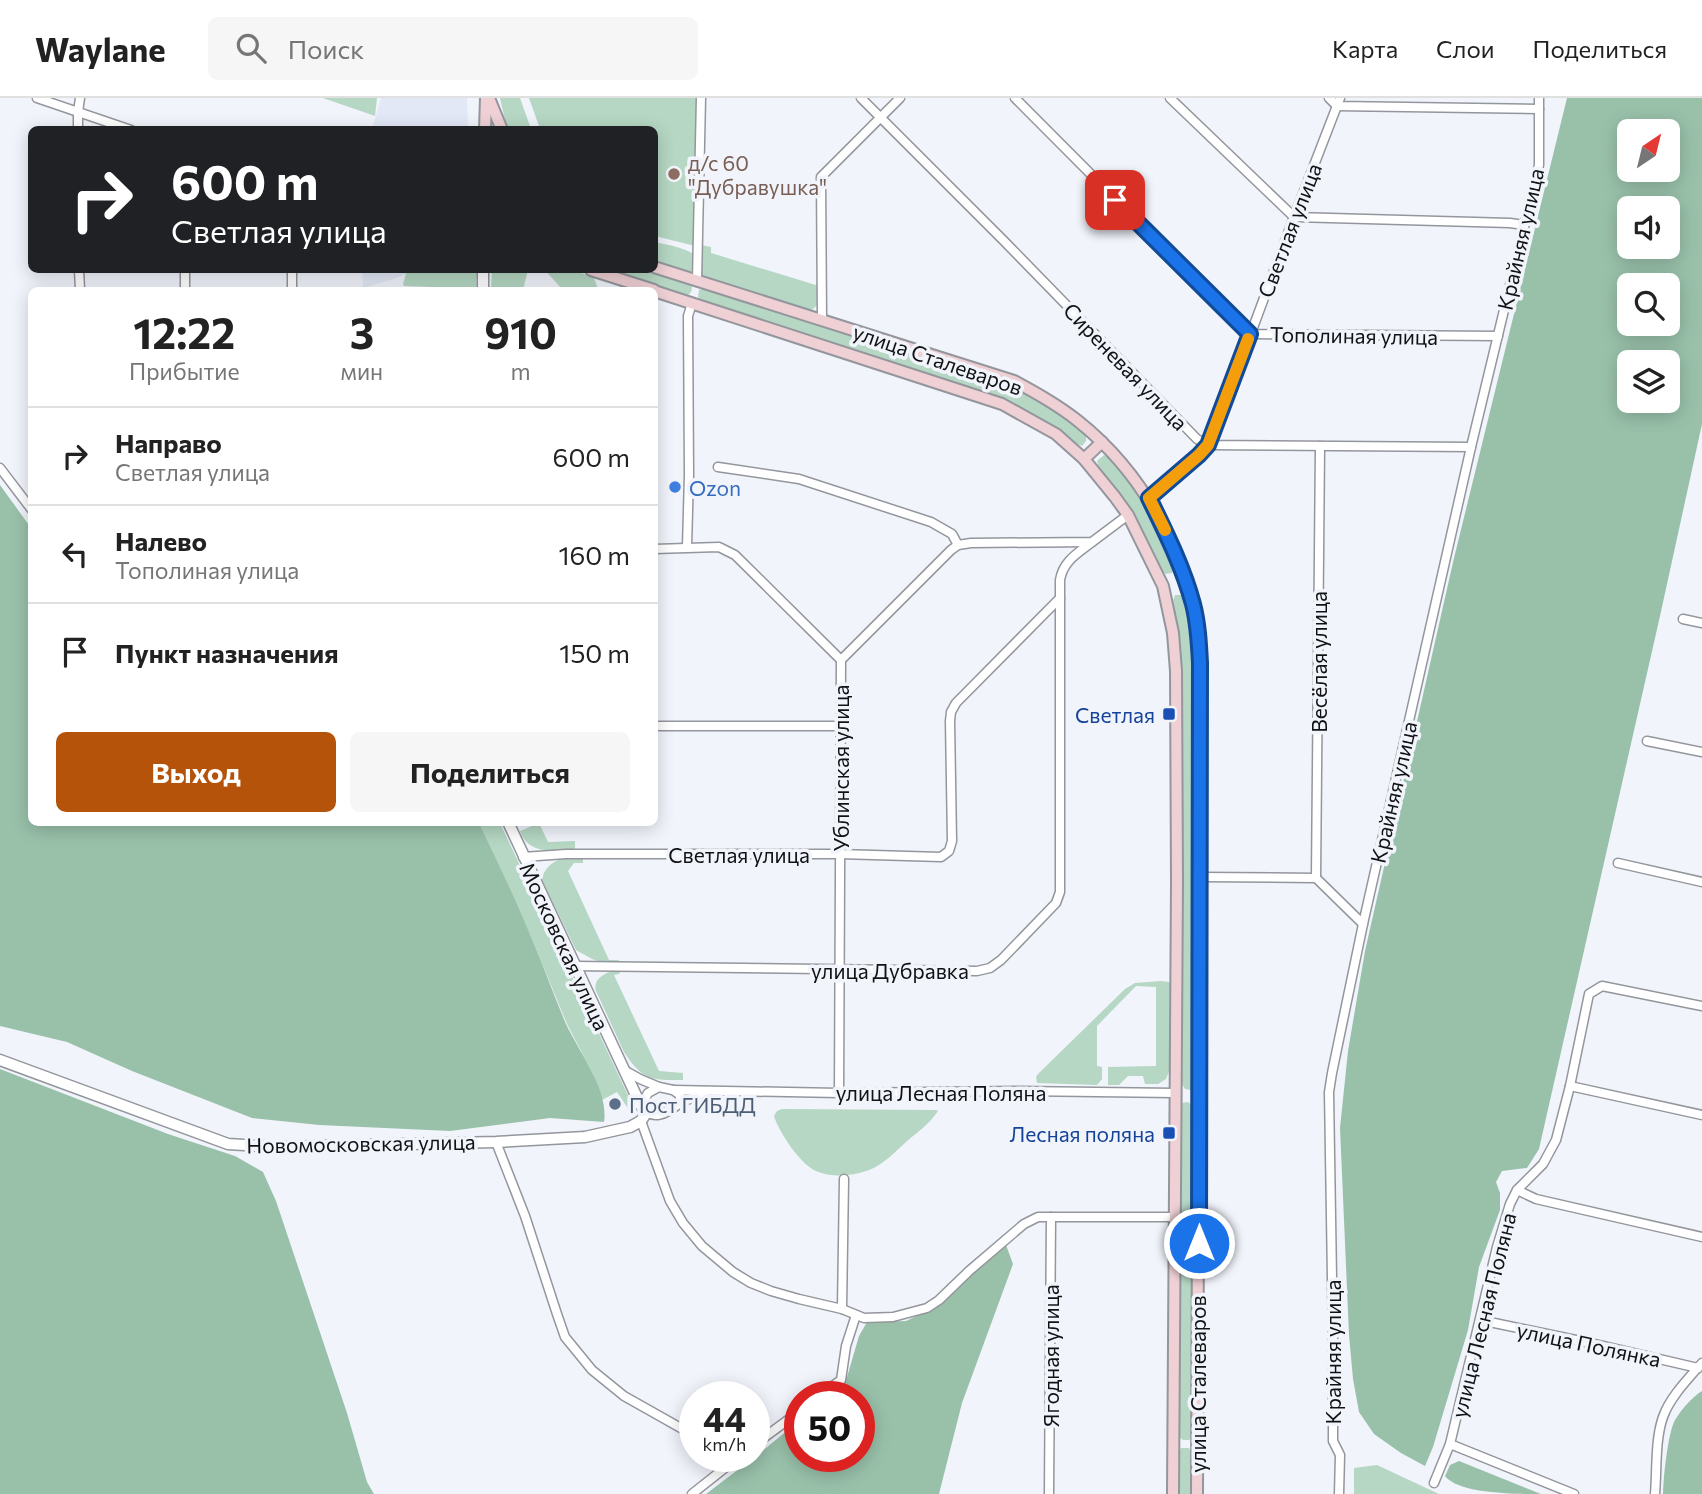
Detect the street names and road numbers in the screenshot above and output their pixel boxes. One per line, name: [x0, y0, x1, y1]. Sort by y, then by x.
street label: Светлая улица: [1252, 159, 1326, 301]
street label: Крайняя улица: [1492, 166, 1548, 312]
street label: Сиреневая улица: [1059, 297, 1193, 435]
street label: улица Сталеваров: [850, 318, 1026, 400]
street label: Тополиная улица: [1270, 321, 1438, 349]
street label: Весёлая улица: [1306, 591, 1331, 733]
street label: Ублинская улица: [828, 685, 853, 851]
street label: Крайняя улица: [1365, 719, 1421, 865]
street label: Светлая улица: [668, 842, 810, 867]
street label: Московская улица: [515, 858, 615, 1034]
street label: улица Дубравка: [811, 958, 969, 983]
street label: улица Лесная Поляна: [836, 1080, 1046, 1105]
street label: Новомосковская улица: [246, 1129, 476, 1157]
street label: улица Лесная Поляна: [1445, 1210, 1521, 1420]
street label: Крайняя улица: [1320, 1280, 1345, 1424]
street label: Ягодная улица: [1038, 1284, 1063, 1428]
street label: улица Сталеваров: [1185, 1295, 1210, 1473]
street label: улица Полянка: [1515, 1317, 1663, 1371]

